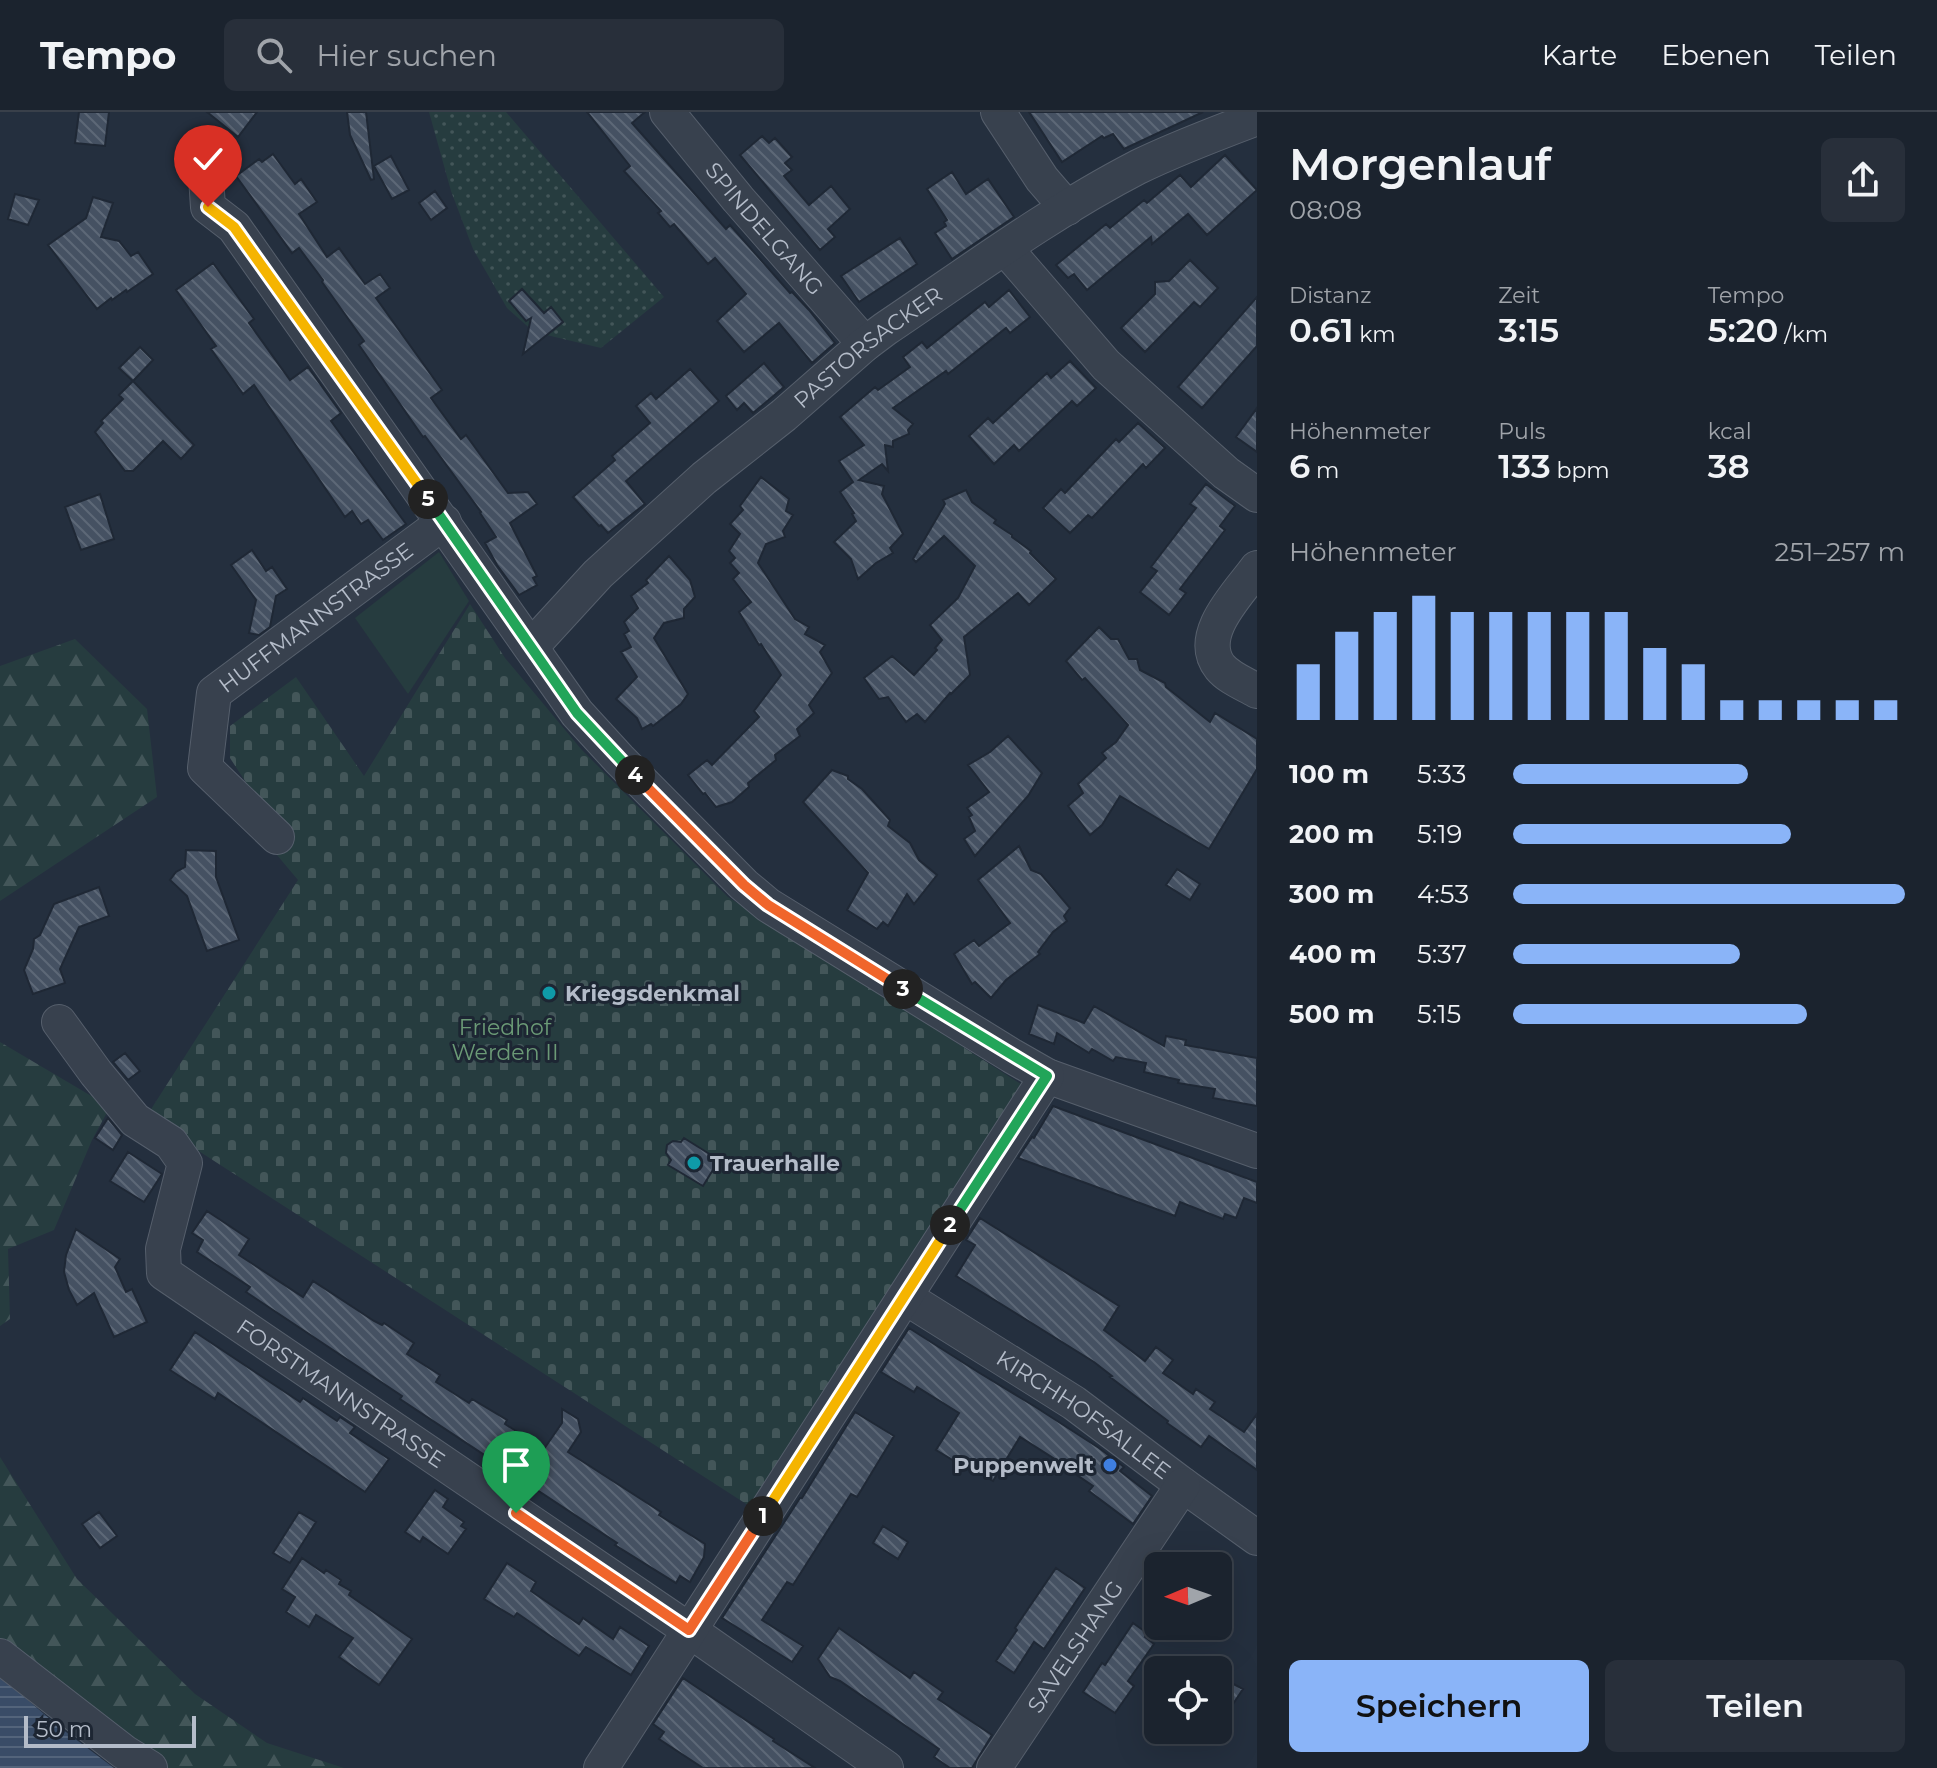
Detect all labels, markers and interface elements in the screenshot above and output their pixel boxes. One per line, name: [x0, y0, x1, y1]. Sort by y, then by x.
search box: [224, 19, 784, 91]
text: Tempo: [40, 32, 176, 79]
icon: search: [252, 33, 296, 77]
text: Hier suchen: [316, 37, 497, 74]
text: Karte: [1542, 38, 1617, 72]
text: Ebenen: [1661, 38, 1771, 72]
text: Teilen: [1815, 38, 1897, 72]
pin: [174, 125, 242, 207]
icon: check: [186, 137, 230, 181]
text: Morgenlauf: [1289, 137, 1551, 191]
button: share: [1821, 138, 1905, 222]
street label: SPINDELGANG: [699, 157, 829, 301]
text: 08:08: [1289, 194, 1362, 226]
street label: PASTORSACKER: [788, 281, 948, 414]
text: Distanz: [1289, 282, 1371, 309]
text: Zeit: [1498, 282, 1540, 309]
text: Tempo: [1708, 282, 1784, 309]
text: 0.61: [1289, 309, 1354, 351]
text: 3:15: [1498, 309, 1559, 351]
text: 5:20: [1708, 309, 1778, 351]
text: km: [1354, 321, 1396, 348]
text: /km: [1778, 321, 1828, 348]
text: Höhenmeter: [1289, 418, 1431, 445]
text: Puls: [1498, 418, 1546, 445]
text: kcal: [1708, 418, 1752, 445]
text: 6: [1289, 445, 1310, 487]
text: 133: [1498, 445, 1551, 487]
text: 38: [1708, 445, 1750, 487]
text: m: [1310, 457, 1339, 484]
text: bpm: [1551, 457, 1610, 484]
pin: 5: [408, 479, 448, 519]
text: 5: [421, 485, 435, 512]
text: Höhenmeter: [1289, 536, 1457, 568]
text: 251–257 m: [1775, 536, 1905, 568]
street label: HUFFMANNSTRASSE: [214, 537, 418, 699]
pin: 4: [615, 755, 655, 795]
text: 100 m: [1289, 758, 1369, 790]
text: 5:33: [1417, 758, 1466, 790]
text: 4: [627, 761, 643, 788]
text: 200 m: [1289, 818, 1374, 850]
text: 5:19: [1417, 818, 1462, 850]
text: 300 m: [1289, 878, 1374, 910]
text: 4:53: [1417, 878, 1469, 910]
text: 400 m: [1289, 938, 1377, 970]
text: 5:37: [1417, 938, 1467, 970]
pin: 3: [883, 969, 923, 1009]
text: 3: [896, 975, 910, 1002]
place label: Kriegsdenkmal: [565, 980, 740, 1007]
marker: Kriegsdenkmal: [540, 984, 558, 1002]
text: 500 m: [1289, 998, 1374, 1030]
text: 5:15: [1417, 998, 1461, 1030]
park label: Friedhof Werden II: [451, 1014, 559, 1066]
place label: Trauerhalle: [710, 1150, 840, 1177]
marker: Trauerhalle: [685, 1154, 703, 1172]
pin: 2: [930, 1205, 970, 1245]
text: 2: [944, 1211, 956, 1238]
street label: FORSTMANNSTRASSE: [231, 1313, 450, 1474]
street label: KIRCHHOFSALLEE: [991, 1345, 1176, 1485]
pin: [482, 1431, 550, 1513]
icon: arrive: [494, 1443, 538, 1487]
place label: Puppenwelt: [953, 1452, 1094, 1479]
marker: Puppenwelt: [1101, 1456, 1119, 1474]
pin: 1: [743, 1496, 783, 1536]
text: 1: [759, 1502, 767, 1529]
north arrow: [1144, 1552, 1232, 1640]
map controls: [1144, 1552, 1232, 1744]
street label: SAVELSHANG: [1022, 1576, 1129, 1718]
button: locate: [1144, 1656, 1232, 1744]
button: Speichern: [1289, 1660, 1589, 1752]
button: Teilen: [1605, 1660, 1905, 1752]
scale bar: [24, 1712, 196, 1748]
text: 50 m: [36, 1716, 92, 1743]

